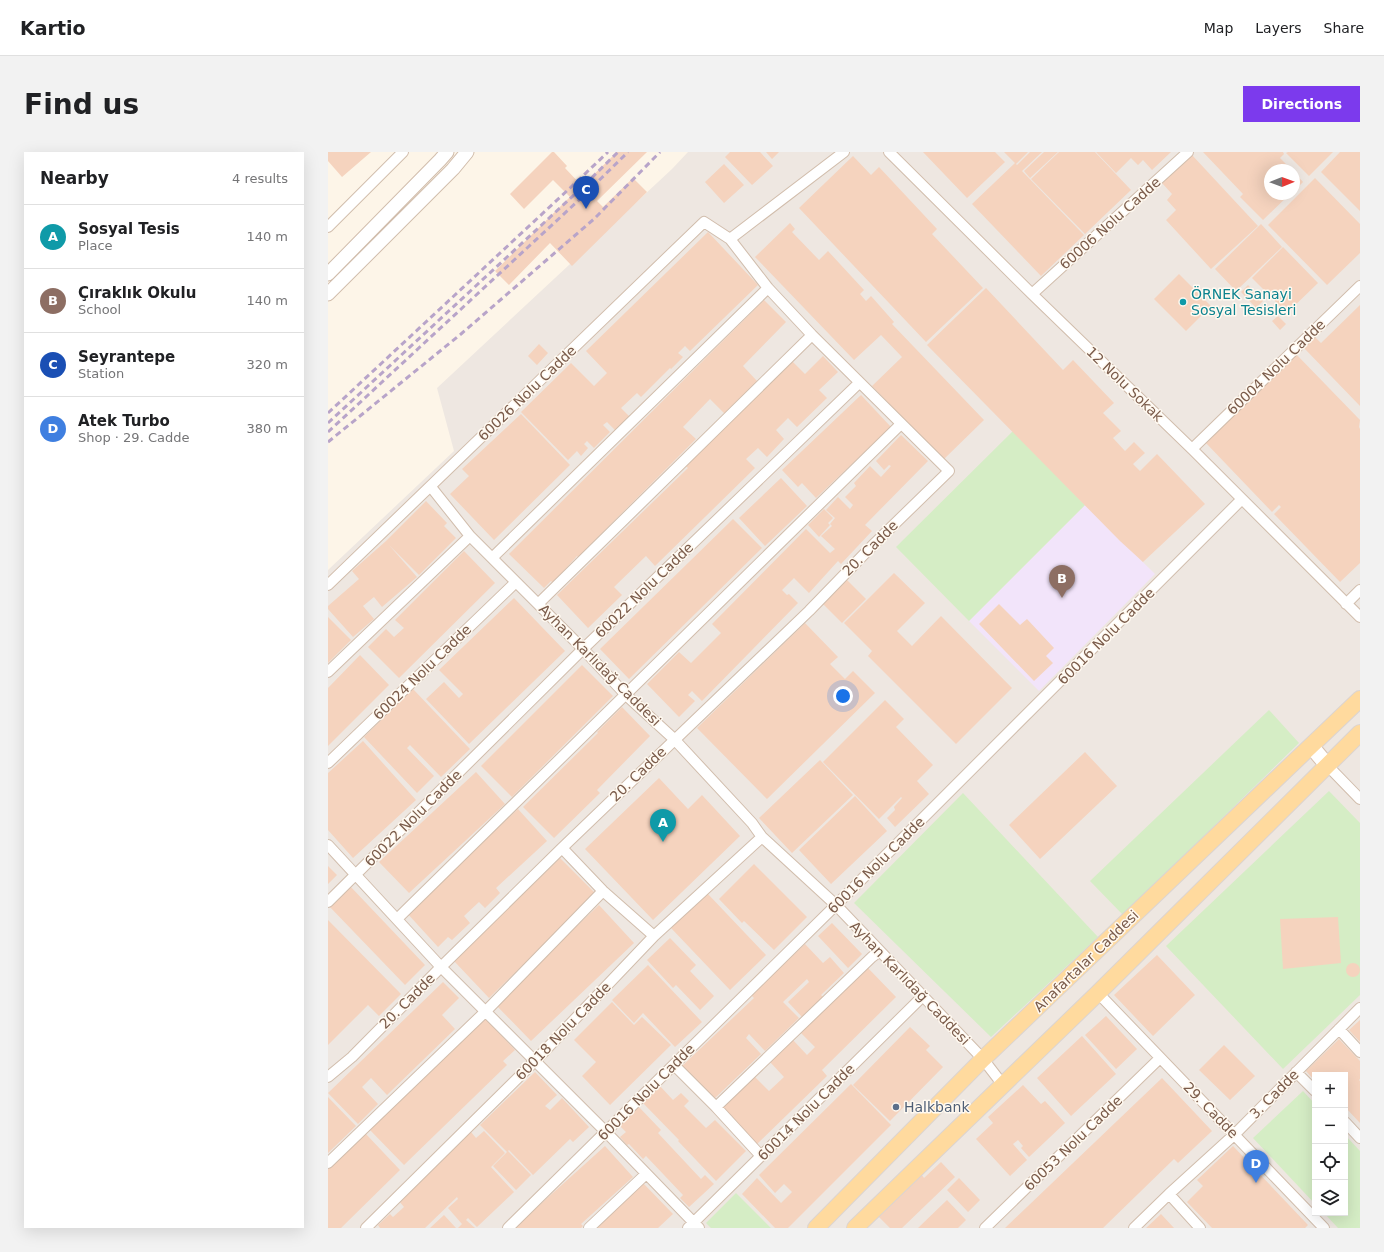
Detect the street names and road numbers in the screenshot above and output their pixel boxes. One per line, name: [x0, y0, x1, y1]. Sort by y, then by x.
street label: 60006 Nolu Cadde: [1056, 174, 1164, 272]
street label: 60004 Nolu Cadde: [1224, 316, 1328, 418]
street label: 60026 Nolu Cadde: [475, 342, 579, 444]
street label: 12 Nolu Sokak: [1083, 343, 1167, 425]
street label: 20. Cadde: [839, 517, 901, 579]
street label: 60022 Nolu Cadde: [592, 539, 696, 641]
street label: 60016 Nolu Cadde: [1054, 584, 1158, 688]
street label: Ayhan Karlıdağ Caddesi: [536, 601, 664, 729]
street label: 60024 Nolu Cadde: [370, 621, 474, 723]
street label: 20. Cadde: [607, 743, 669, 805]
street label: 60022 Nolu Cadde: [361, 766, 465, 870]
street label: 60016 Nolu Cadde: [824, 813, 928, 917]
street label: Anafartalar Caddesi: [1030, 907, 1142, 1015]
street label: Ayhan Karlıdağ Caddesi: [847, 918, 973, 1048]
street label: 20. Cadde: [376, 970, 438, 1032]
street label: 60018 Nolu Cadde: [512, 979, 614, 1083]
street label: 60016 Nolu Cadde: [594, 1040, 698, 1144]
street label: 60014 Nolu Cadde: [754, 1060, 858, 1164]
street label: 3. Cadde: [1246, 1066, 1302, 1122]
street label: 29. Cadde: [1180, 1079, 1242, 1141]
street label: 60053 Nolu Cadde: [1021, 1092, 1125, 1194]

